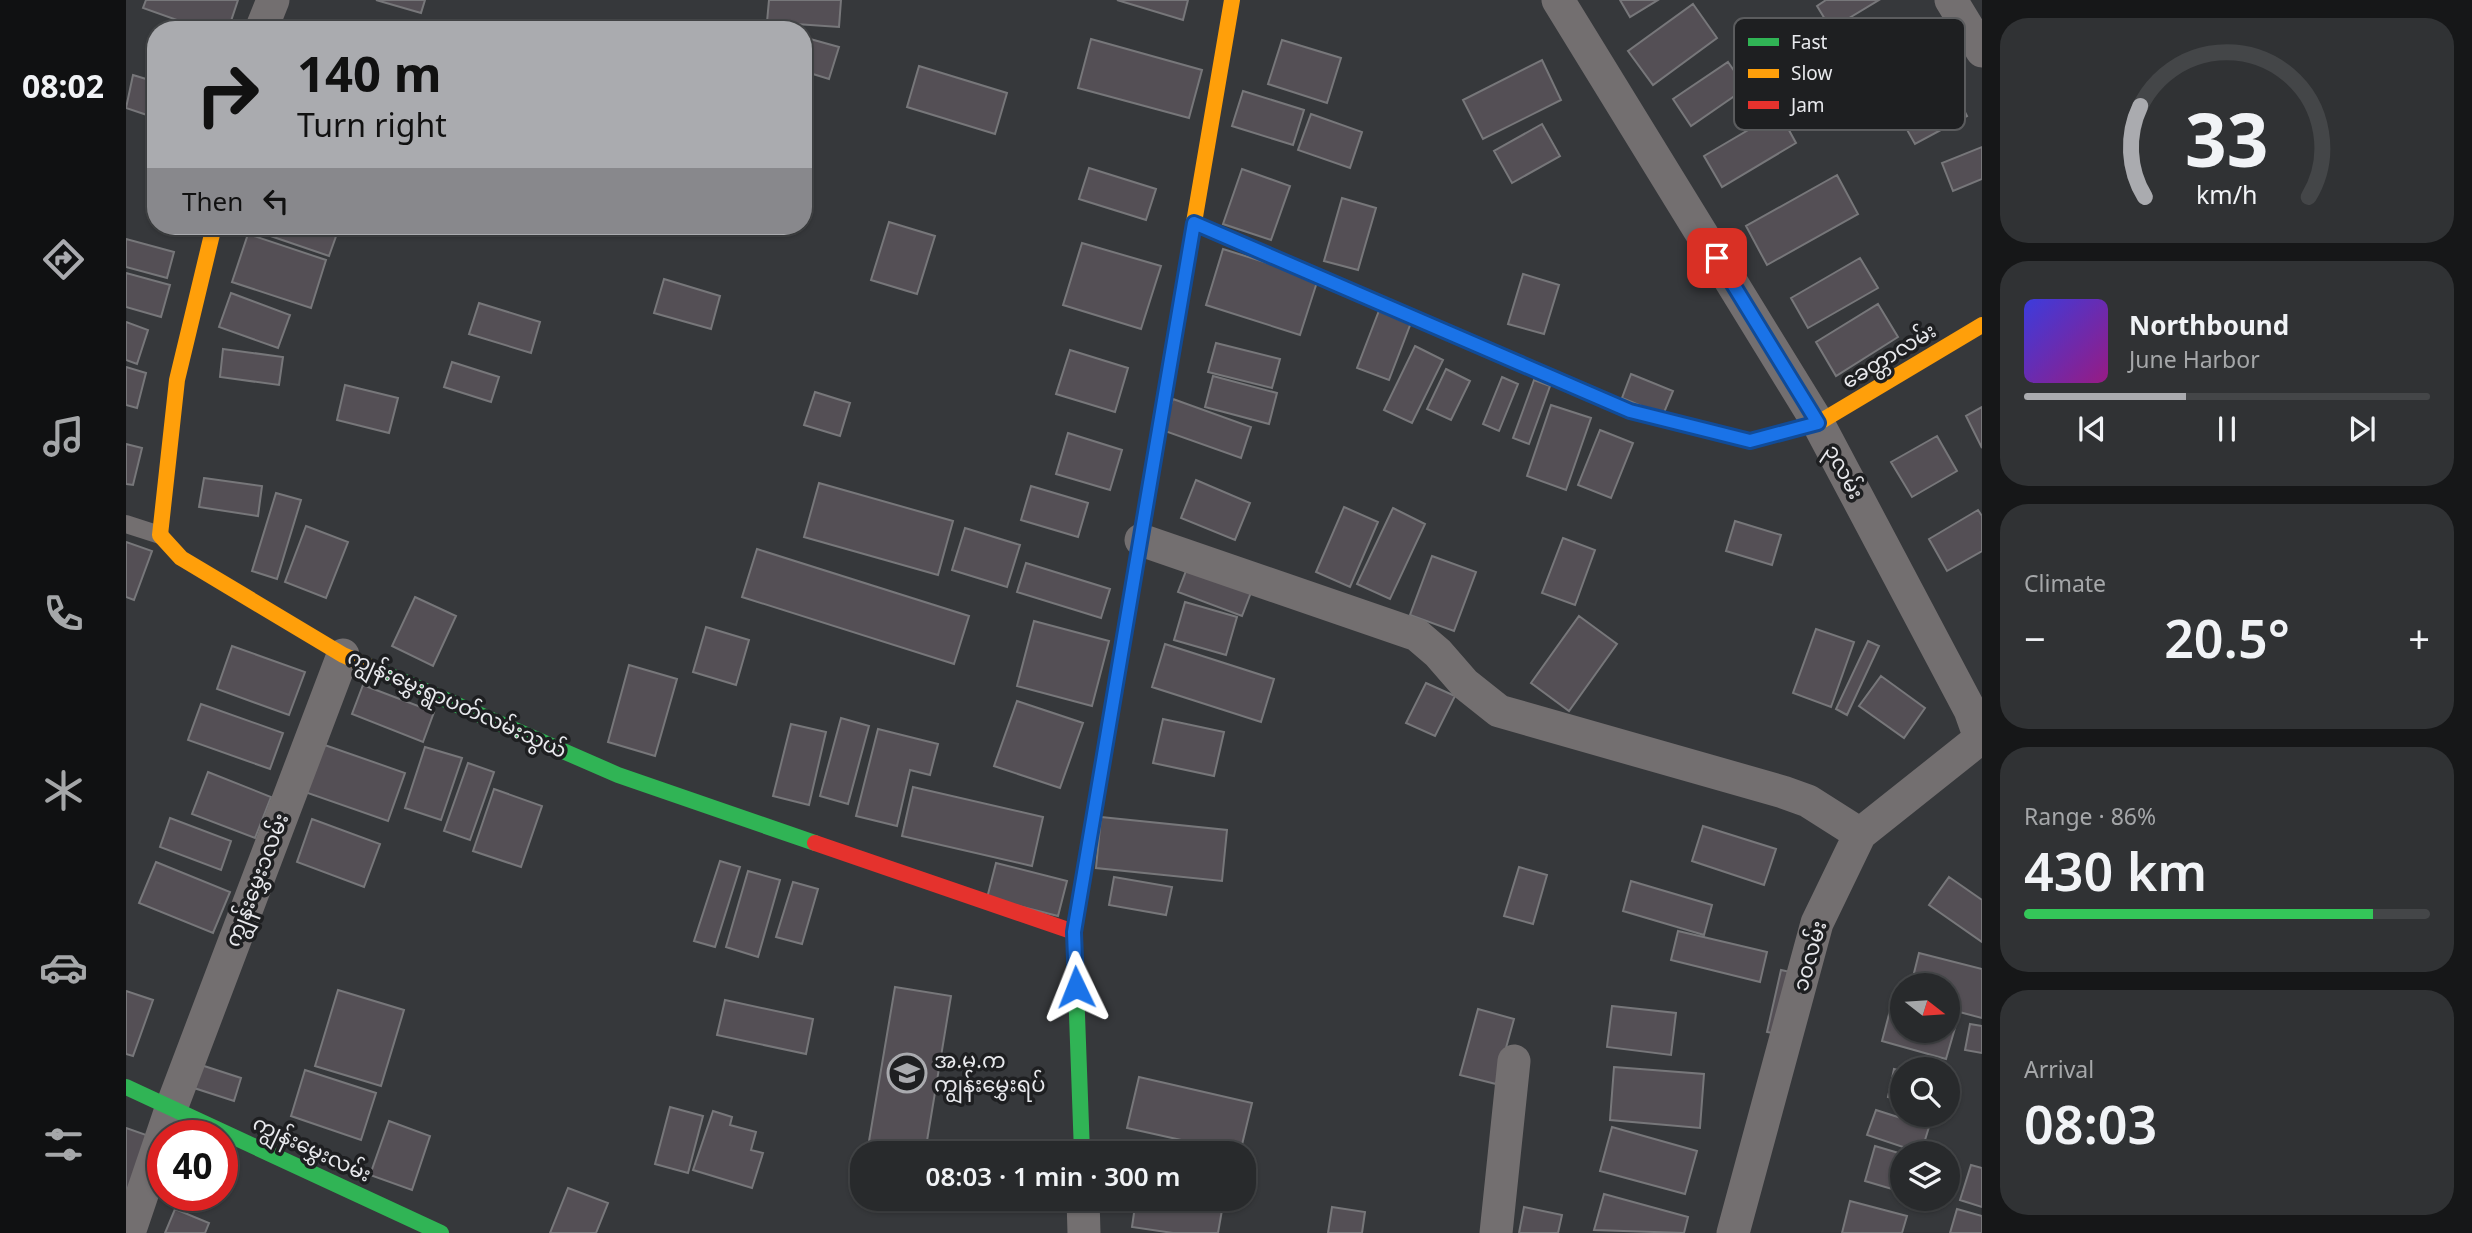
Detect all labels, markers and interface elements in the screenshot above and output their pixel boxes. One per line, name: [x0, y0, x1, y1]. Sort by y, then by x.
legend: [1734, 18, 1965, 130]
text: Fast: [1791, 29, 1828, 55]
text: 140 m: [297, 40, 442, 106]
icon: right: [182, 49, 273, 140]
text: Slow: [1791, 60, 1832, 86]
text: 08:02: [22, 64, 104, 107]
text: 33: [2185, 89, 2269, 188]
text: Jam: [1789, 92, 1825, 118]
text: Turn right: [297, 103, 447, 146]
text: km/h: [2196, 176, 2258, 210]
icon: left: [257, 182, 295, 220]
text: Then: [182, 183, 243, 219]
pin: [1687, 228, 1747, 288]
icon: directions: [39, 235, 88, 284]
icon: arrive: [1698, 239, 1736, 277]
text: Northbound: [2129, 307, 2289, 343]
street label: ခေတ္တာလမ်း: [1836, 315, 1943, 398]
text: June Harbor: [2129, 343, 2260, 375]
icon: previous: [2073, 410, 2111, 448]
icon: pause: [2208, 410, 2246, 448]
icon: next: [2343, 410, 2381, 448]
icon: music: [39, 412, 88, 461]
street label: ၃လမ်း: [1815, 439, 1872, 506]
text: Climate: [2024, 567, 2106, 599]
icon: phone: [39, 589, 88, 638]
text: 20.5°: [2164, 602, 2290, 673]
text: −: [2024, 612, 2046, 664]
text: +: [2408, 612, 2430, 664]
street label: ကျွန်းမွှေးရွာပတ်လမ်းသွယ်: [341, 641, 572, 770]
icon: climate: [39, 766, 88, 815]
text: Range · 86%: [2024, 800, 2156, 832]
street label: ကျွန်းမွှေး၁လမ်း: [217, 809, 300, 953]
text: 430 km: [2024, 835, 2207, 906]
street label: ၁၀လမ်း: [1785, 917, 1832, 994]
icon: car: [39, 943, 88, 992]
position arrow: [1039, 950, 1113, 1024]
north arrow: [1890, 973, 1960, 1043]
map controls: [1890, 973, 1960, 1211]
place label: အ.မ.က ကျွန်းမွှေးရပ်: [934, 1046, 1045, 1104]
school or university icon: အ.မ.က ကျွန်းမွှေးရပ်: [886, 1052, 928, 1094]
text: Arrival: [2024, 1053, 2094, 1085]
button: search: [1890, 1057, 1960, 1127]
text: 08:03: [2024, 1088, 2157, 1159]
street label: ကျွန်းမွှေးလမ်း: [246, 1107, 377, 1193]
icon: filters: [39, 1120, 88, 1169]
speed limit sign: 40: [147, 1120, 238, 1211]
button: layers: [1890, 1141, 1960, 1211]
text: 08:03 · 1 min · 300 m: [926, 1158, 1180, 1194]

